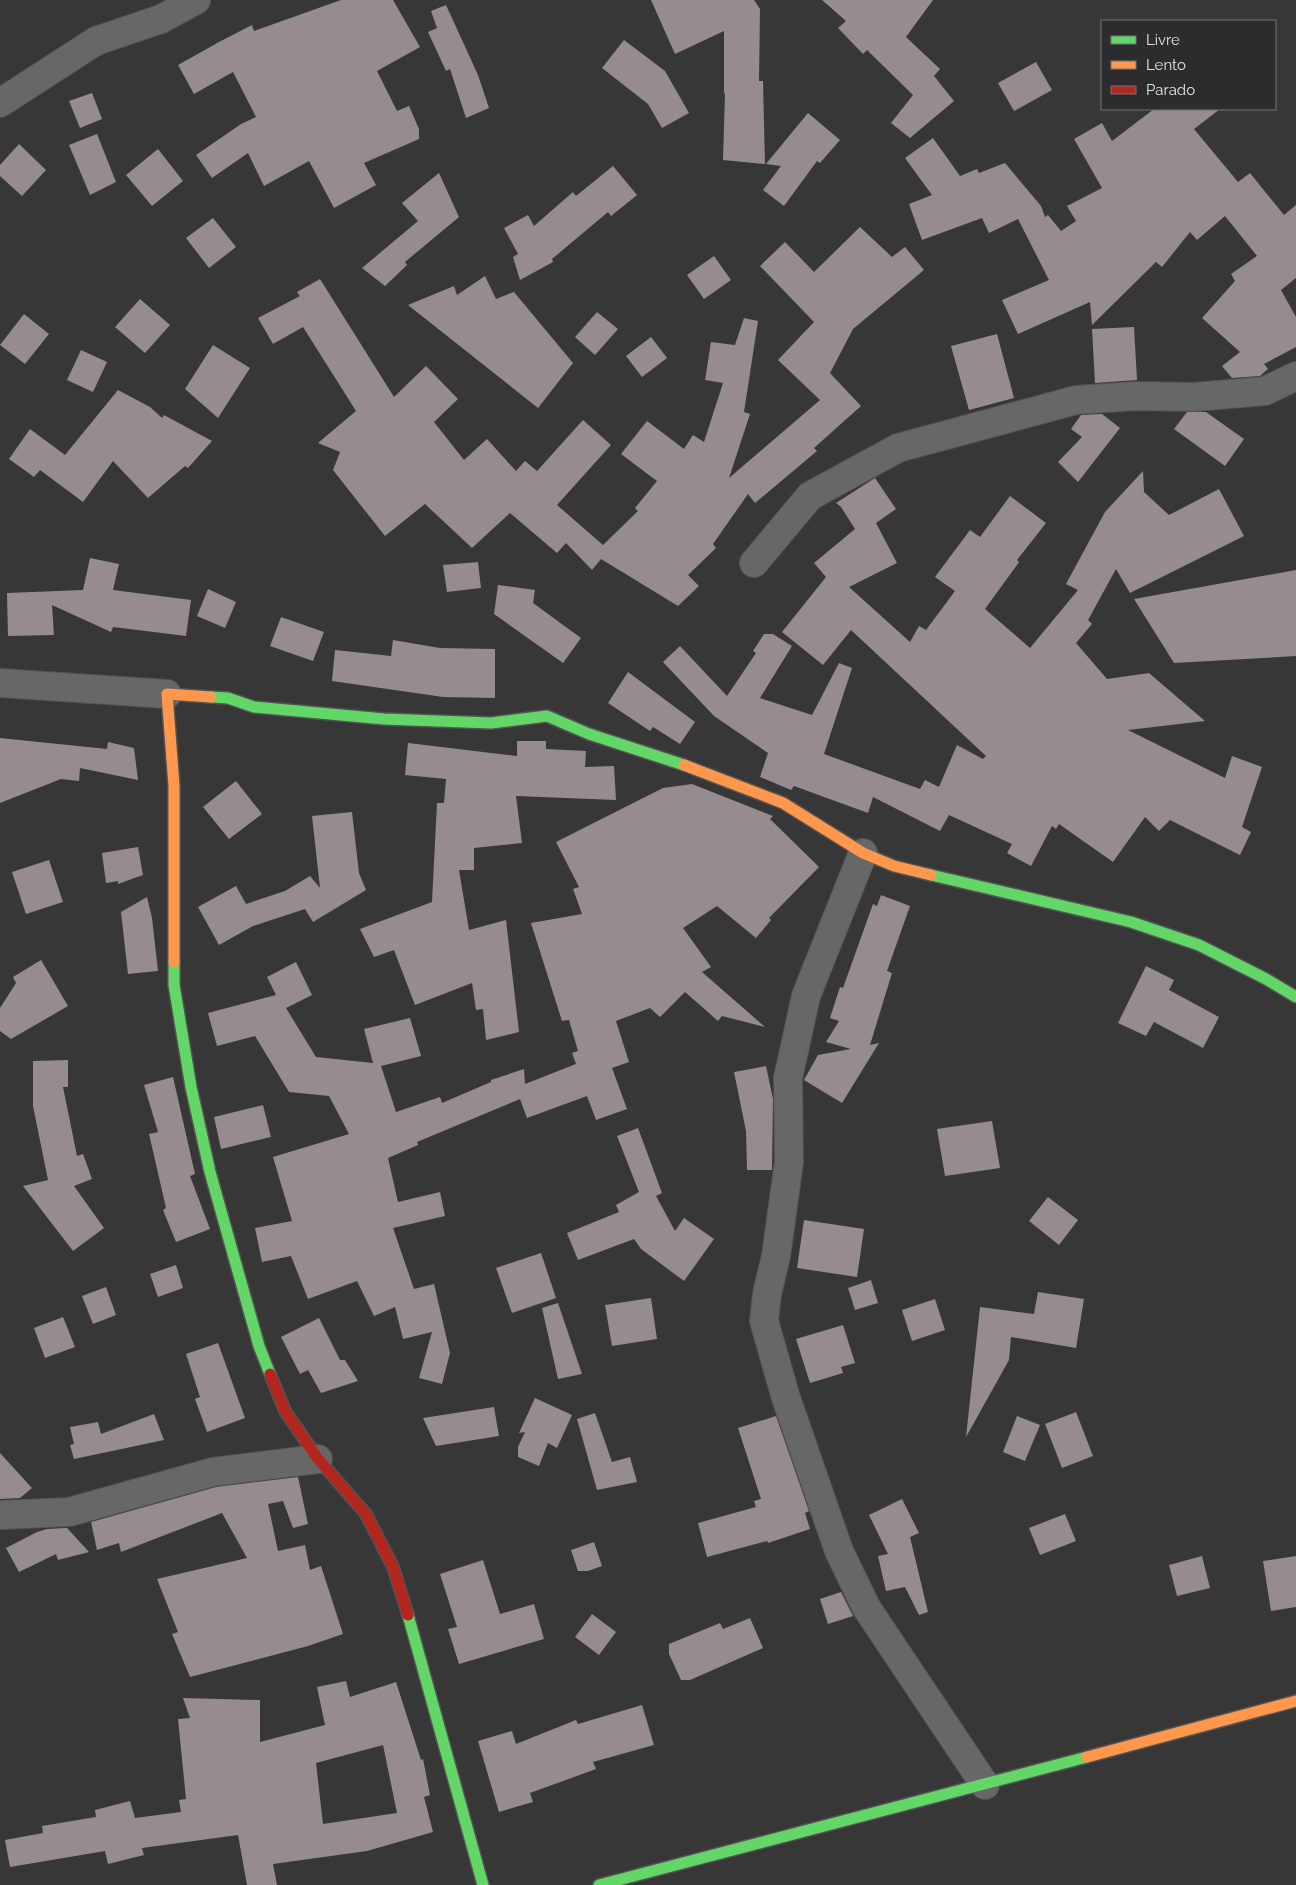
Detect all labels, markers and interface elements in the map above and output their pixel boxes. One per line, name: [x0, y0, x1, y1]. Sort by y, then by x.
legend: [1101, 20, 1276, 110]
text: Livre: [1146, 31, 1180, 49]
text: Lento: [1146, 56, 1186, 74]
text: Parado: [1146, 81, 1195, 99]

